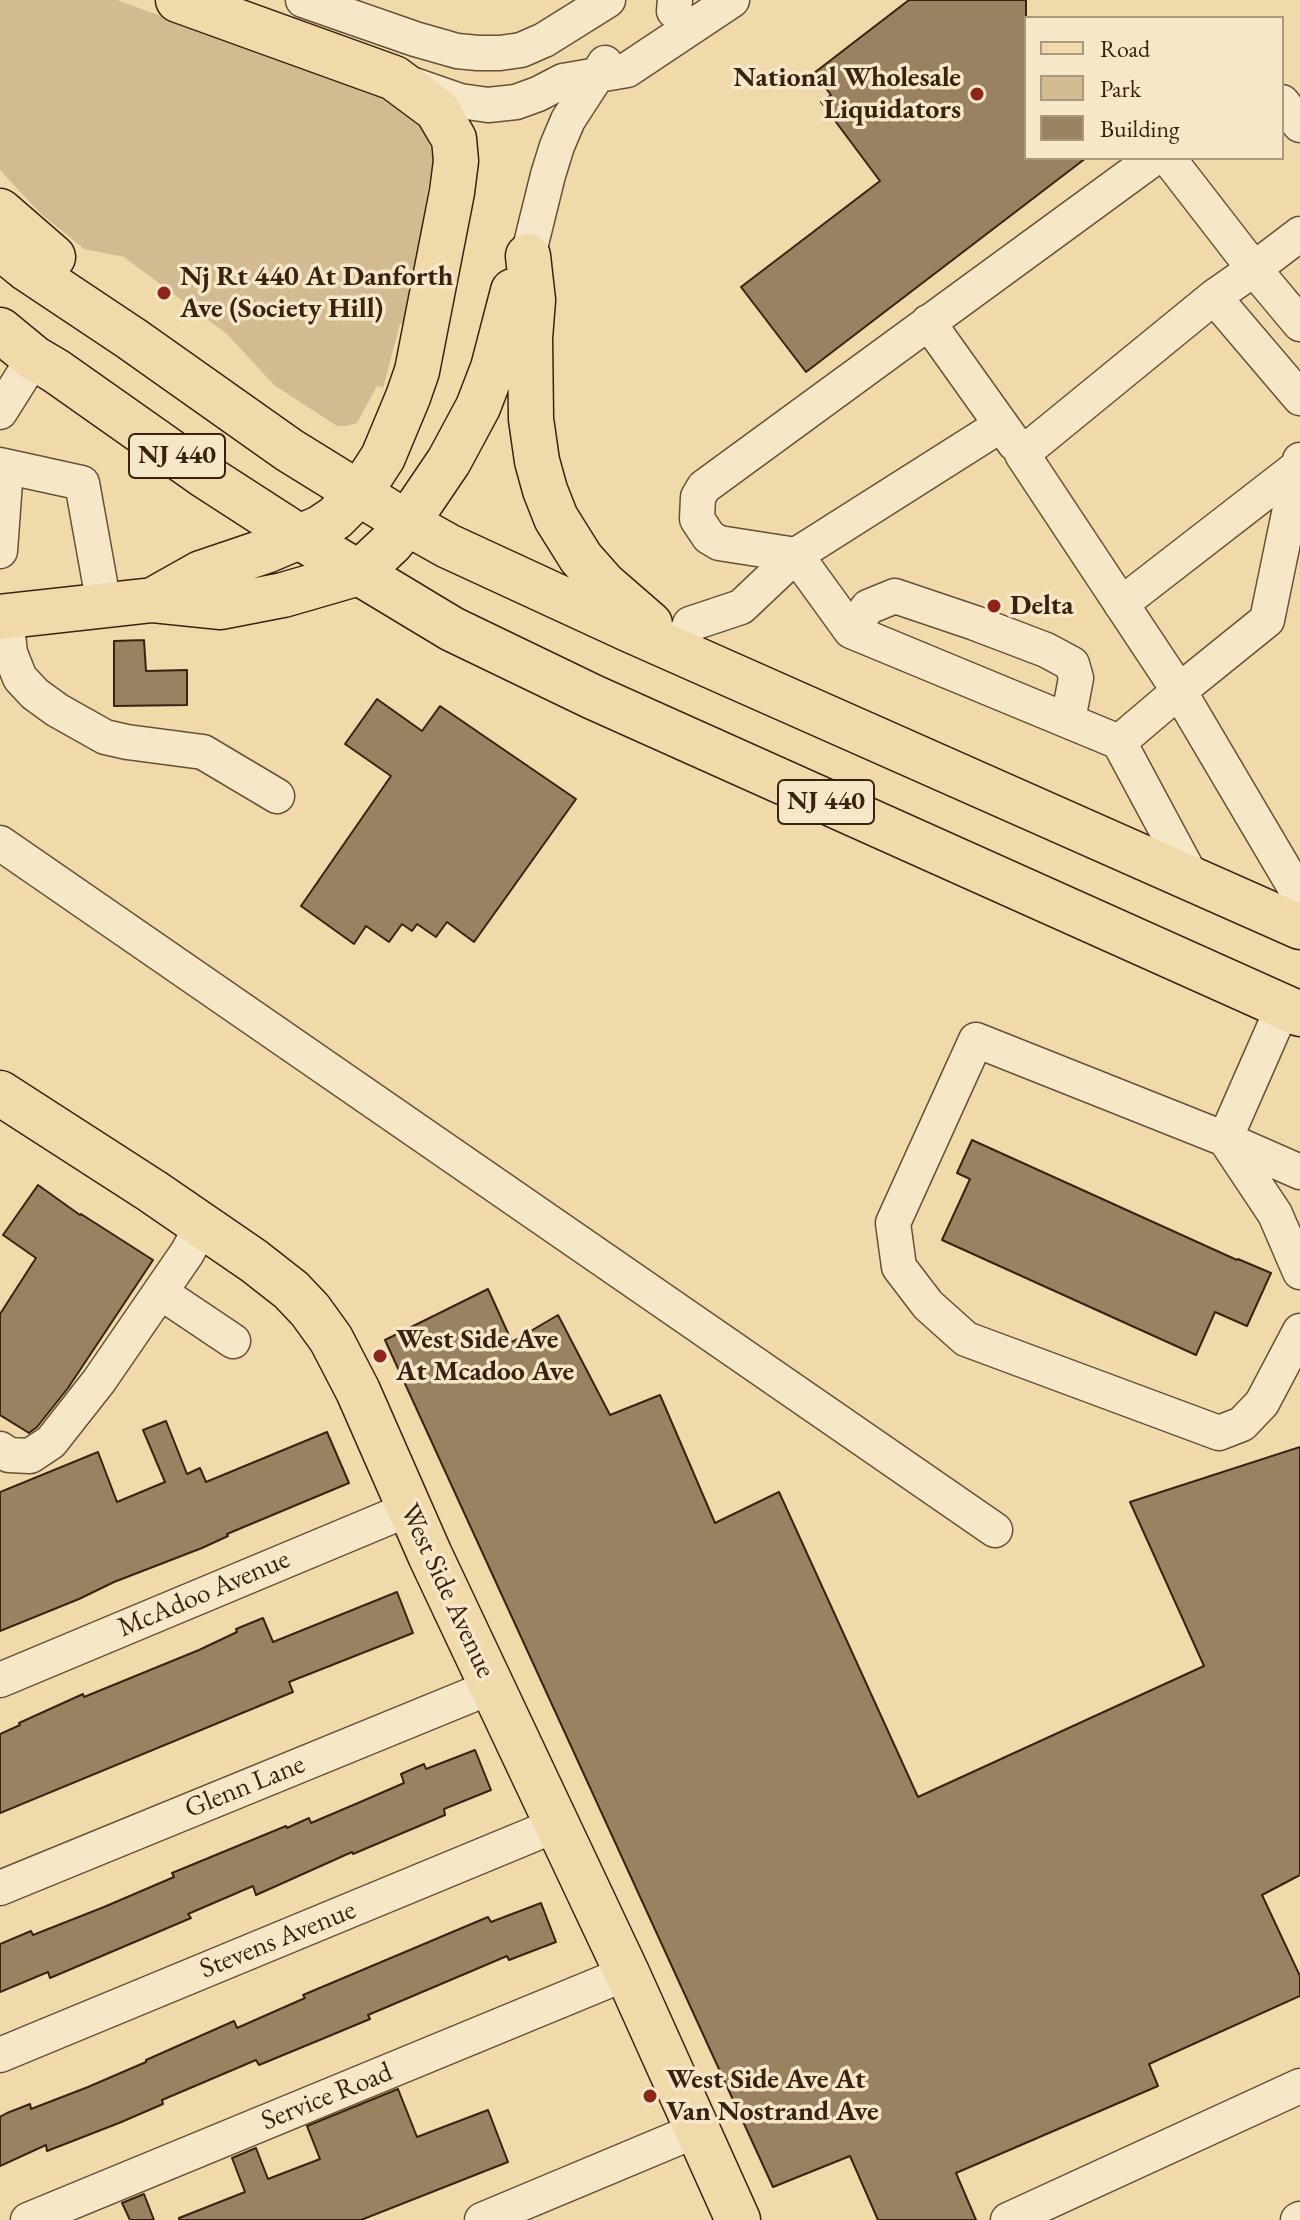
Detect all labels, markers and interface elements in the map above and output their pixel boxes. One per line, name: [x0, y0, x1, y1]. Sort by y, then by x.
legend: [1024, 16, 1284, 160]
text: Road: [1100, 33, 1150, 64]
place label: National Wholesale Liquidators: [733, 61, 961, 127]
text: Park: [1100, 73, 1141, 104]
marker: National Wholesale Liquidators: [968, 85, 986, 103]
text: Building: [1100, 113, 1180, 144]
place label: Nj Rt 440 At Danforth Ave (Society Hill): [180, 260, 453, 326]
marker: Nj Rt 440 At Danforth Ave (Society Hill): [155, 284, 173, 302]
road number: NJ 440: [129, 434, 225, 478]
place label: Delta: [1010, 589, 1073, 623]
marker: Delta: [985, 597, 1003, 615]
road number: NJ 440: [778, 780, 874, 824]
place label: West Side Ave At Mcadoo Ave: [396, 1323, 574, 1389]
marker: West Side Ave At Mcadoo Ave: [371, 1347, 389, 1365]
street label: West Side Avenue: [392, 1499, 502, 1683]
street label: McAdoo Avenue: [113, 1543, 295, 1645]
street label: Glenn Lane: [180, 1748, 310, 1826]
street label: Stevens Avenue: [195, 1894, 361, 1986]
street label: Service Road: [257, 2056, 397, 2138]
place label: West Side Ave At Van Nostrand Ave: [666, 2063, 879, 2129]
marker: West Side Ave At Van Nostrand Ave: [641, 2087, 659, 2105]

